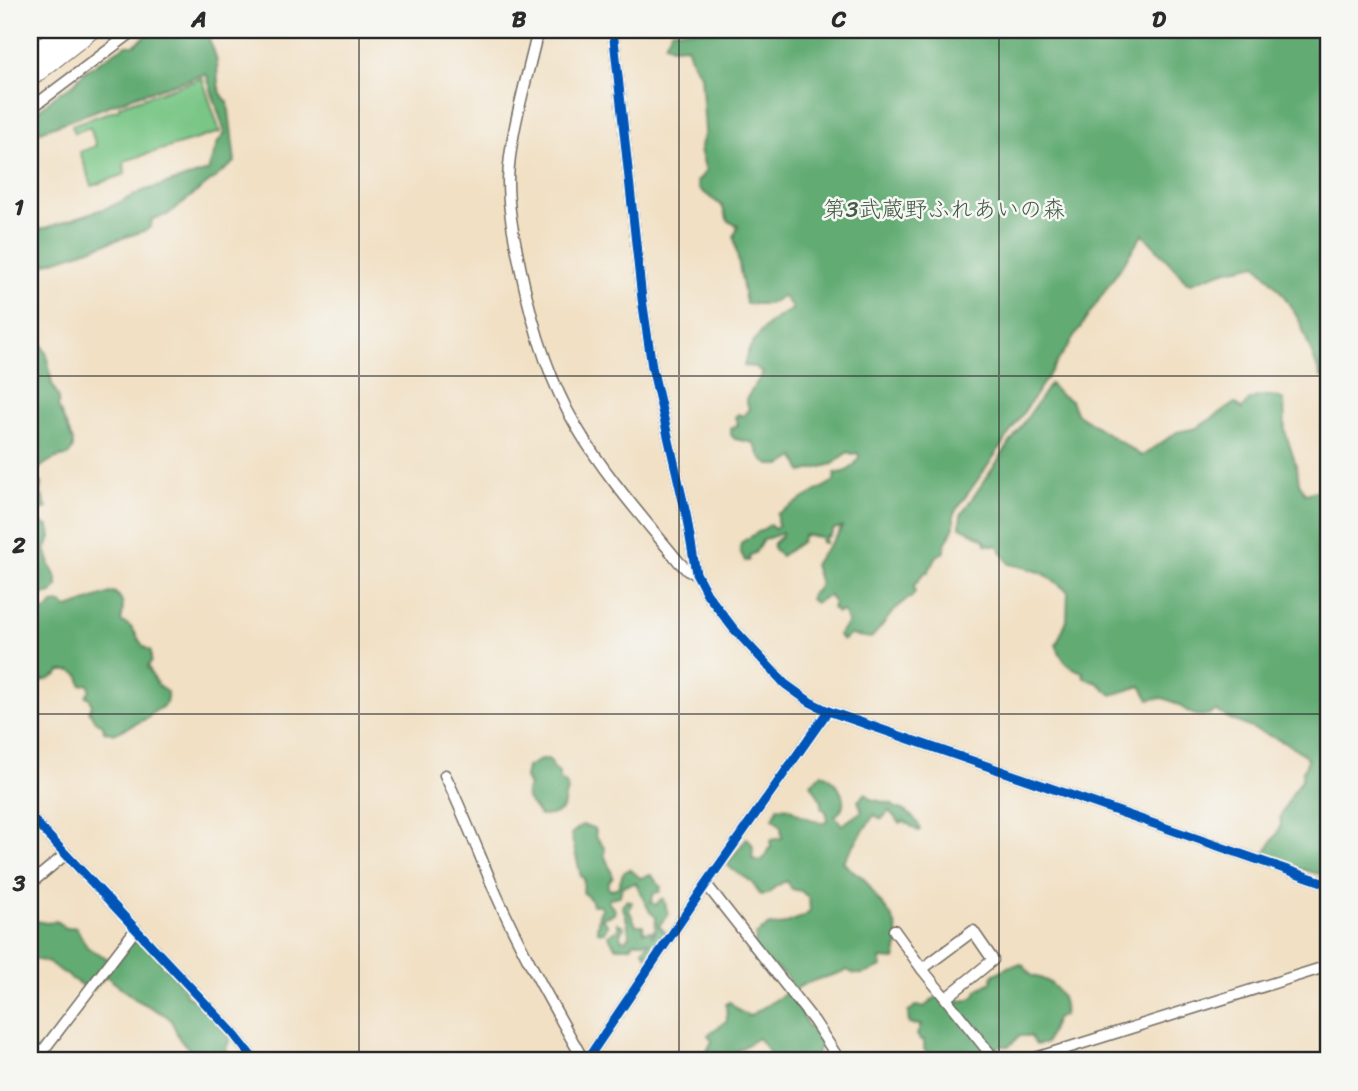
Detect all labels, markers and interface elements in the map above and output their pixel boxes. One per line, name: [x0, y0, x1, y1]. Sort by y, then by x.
text: A: [190, 0, 207, 40]
text: B: [512, 0, 527, 40]
text: C: [831, 0, 847, 40]
text: D: [1152, 0, 1167, 40]
text: 1: [14, 187, 24, 228]
park label: 第3武蔵野ふれあいの森: [823, 189, 1065, 230]
text: 2: [11, 525, 26, 566]
text: 3: [12, 863, 26, 904]

